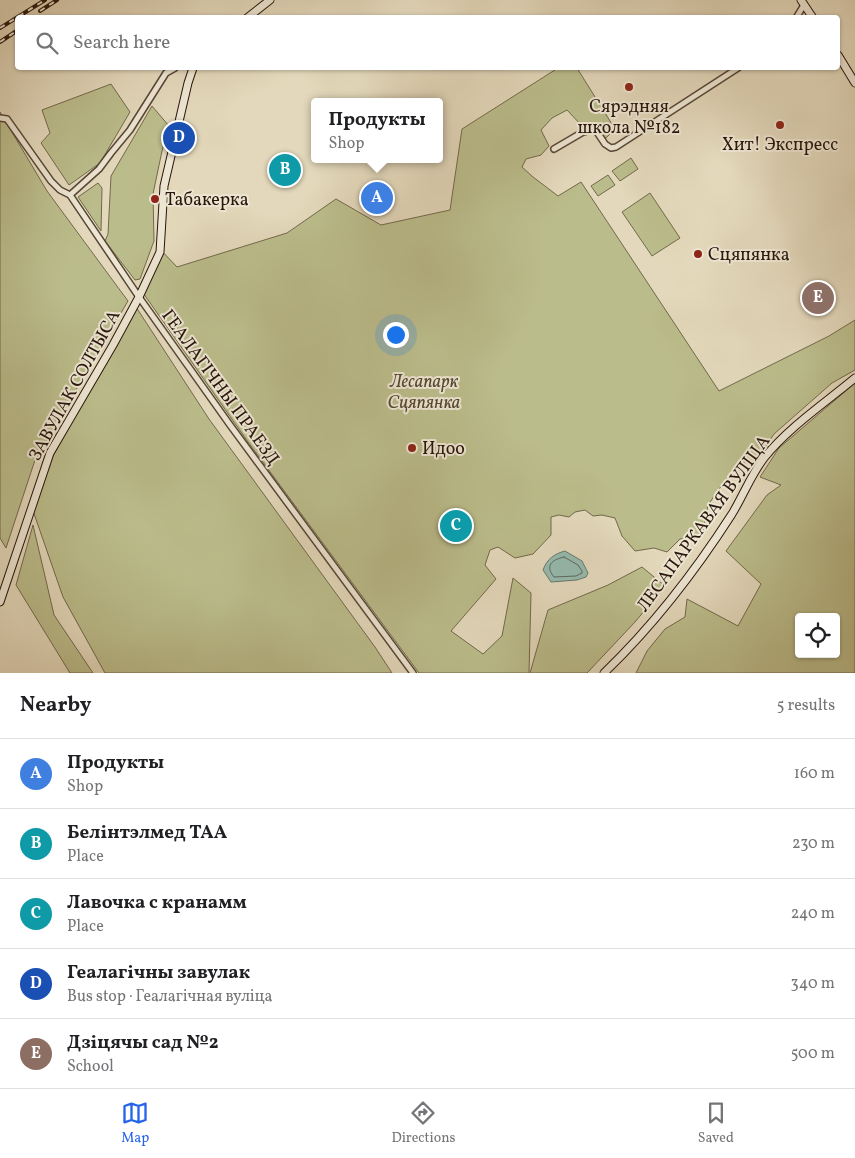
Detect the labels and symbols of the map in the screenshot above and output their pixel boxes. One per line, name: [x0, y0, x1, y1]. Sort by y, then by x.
marker: Сярэдняя школа №182: [623, 81, 635, 93]
place label: Сярэдняя школа №182: [577, 95, 681, 141]
pin: D: [163, 119, 195, 157]
marker: Хит! Экспресс: [774, 119, 786, 131]
place label: Хит! Экспресс: [722, 133, 838, 158]
pin: B: [269, 151, 301, 189]
pin: A: [361, 179, 393, 217]
place label: Табакерка: [165, 188, 249, 213]
marker: Табакерка: [149, 193, 161, 205]
place label: Сцяпянка: [708, 243, 790, 268]
marker: Сцяпянка: [692, 248, 704, 260]
pin: E: [802, 279, 834, 317]
street label: ЗАВУЛАК СОЛТЫСА: [23, 305, 127, 466]
street label: ГЕАЛАГІЧНЫ ПРАЕЗД: [155, 305, 285, 471]
your location: [383, 322, 409, 348]
park label: Лесапарк Сцяпянка: [388, 370, 460, 416]
street label: ЛЕСАПАРКАВАЯ ВУЛІЦА: [631, 430, 777, 617]
place label: Идоо: [422, 437, 465, 462]
marker: Идоо: [406, 442, 418, 454]
pin: C: [440, 507, 472, 545]

